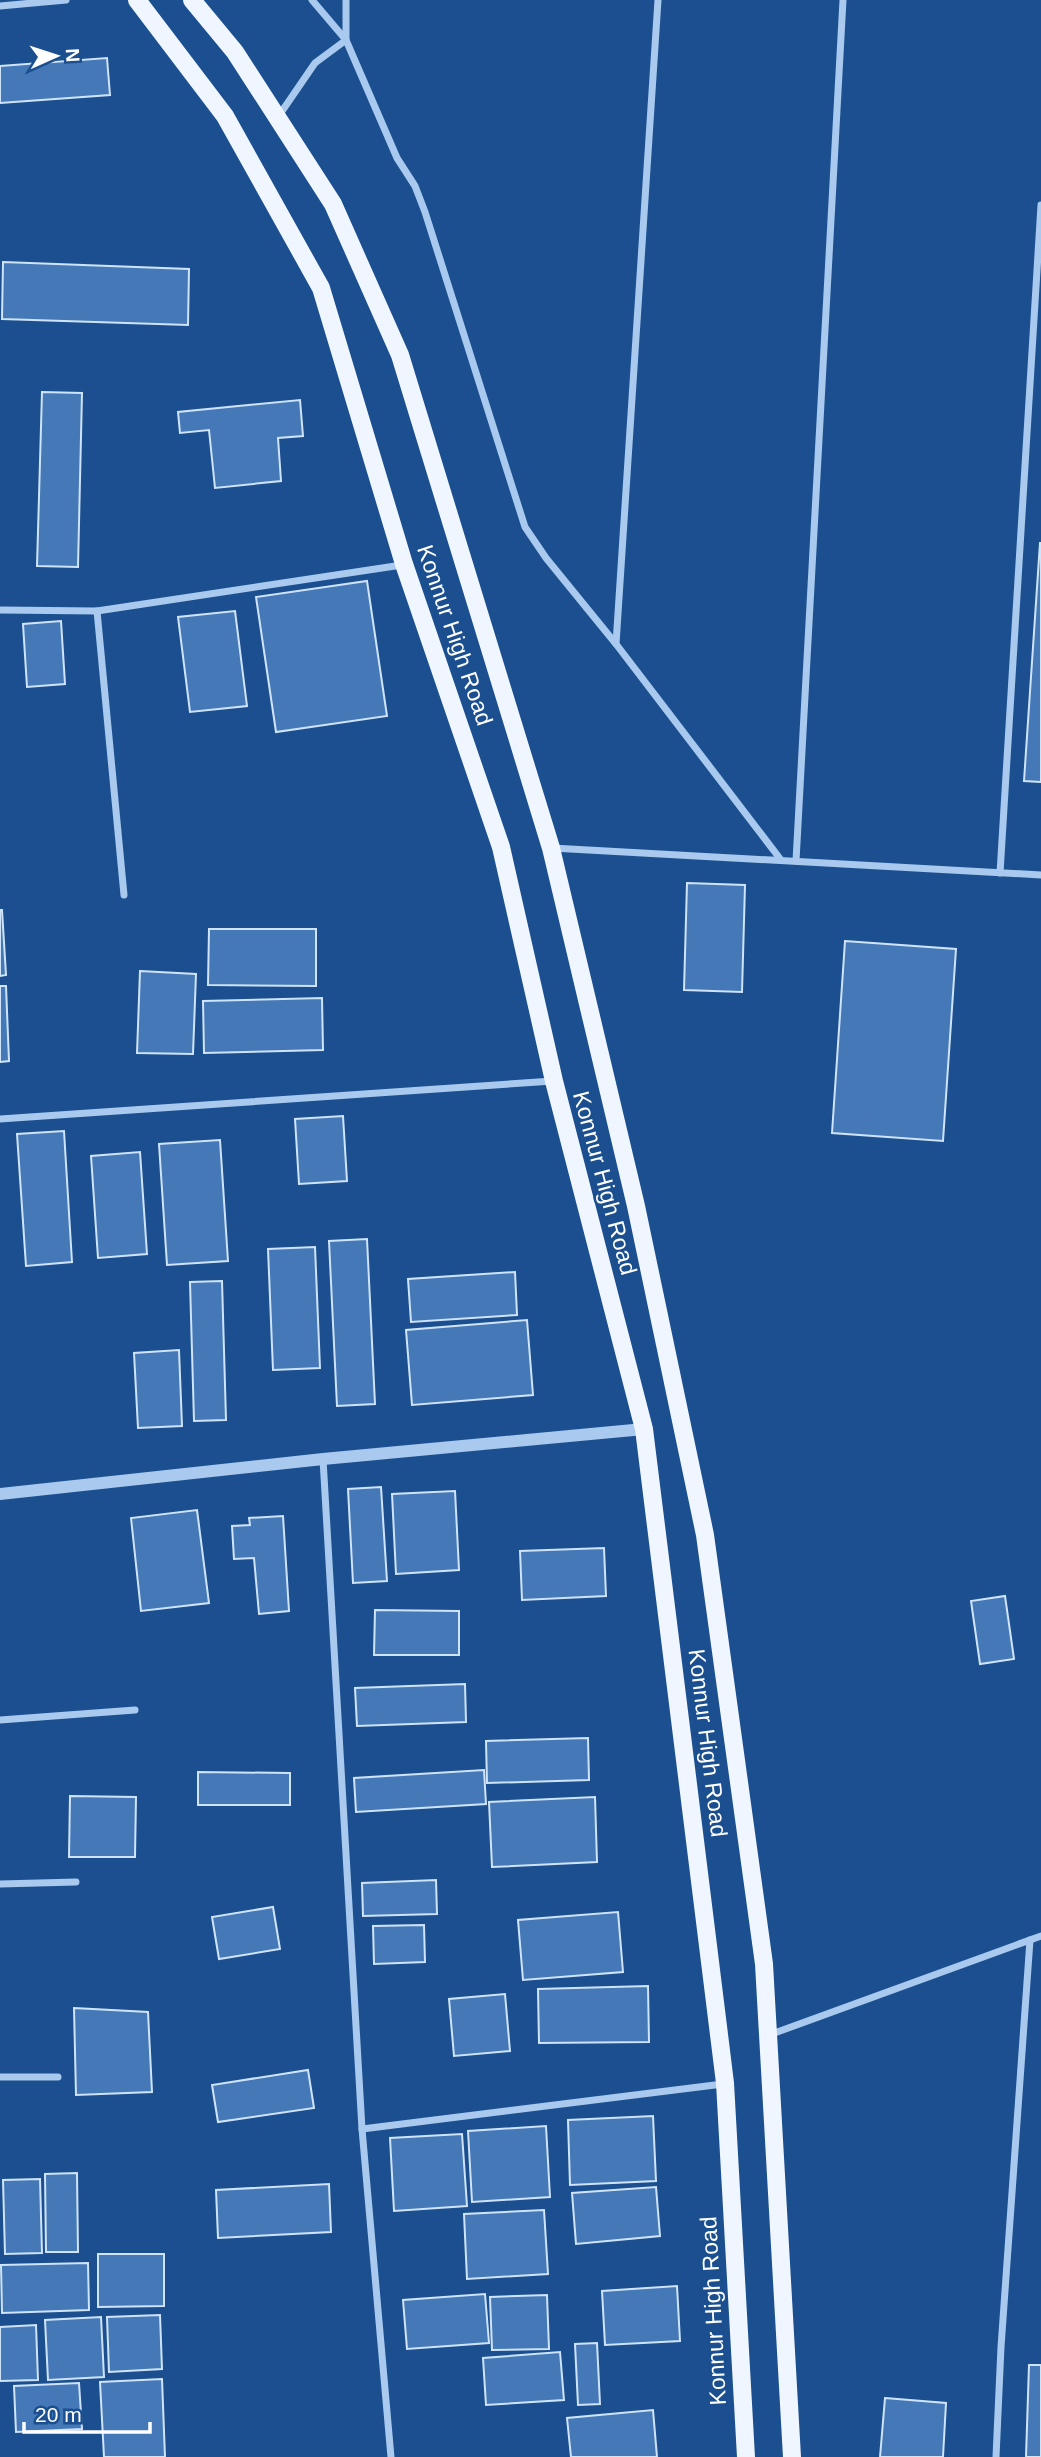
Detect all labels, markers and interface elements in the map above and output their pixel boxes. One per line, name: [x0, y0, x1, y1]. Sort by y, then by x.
north arrow: [21, 21, 91, 91]
text: N: [62, 48, 83, 63]
street label: Konnur High Road: [412, 541, 498, 729]
street label: Konnur High Road: [568, 1088, 642, 1278]
street label: Konnur High Road: [684, 1648, 732, 1838]
street label: Konnur High Road: [695, 2216, 731, 2406]
scale bar: [24, 2390, 150, 2434]
text: 20 m: [35, 2403, 82, 2426]

